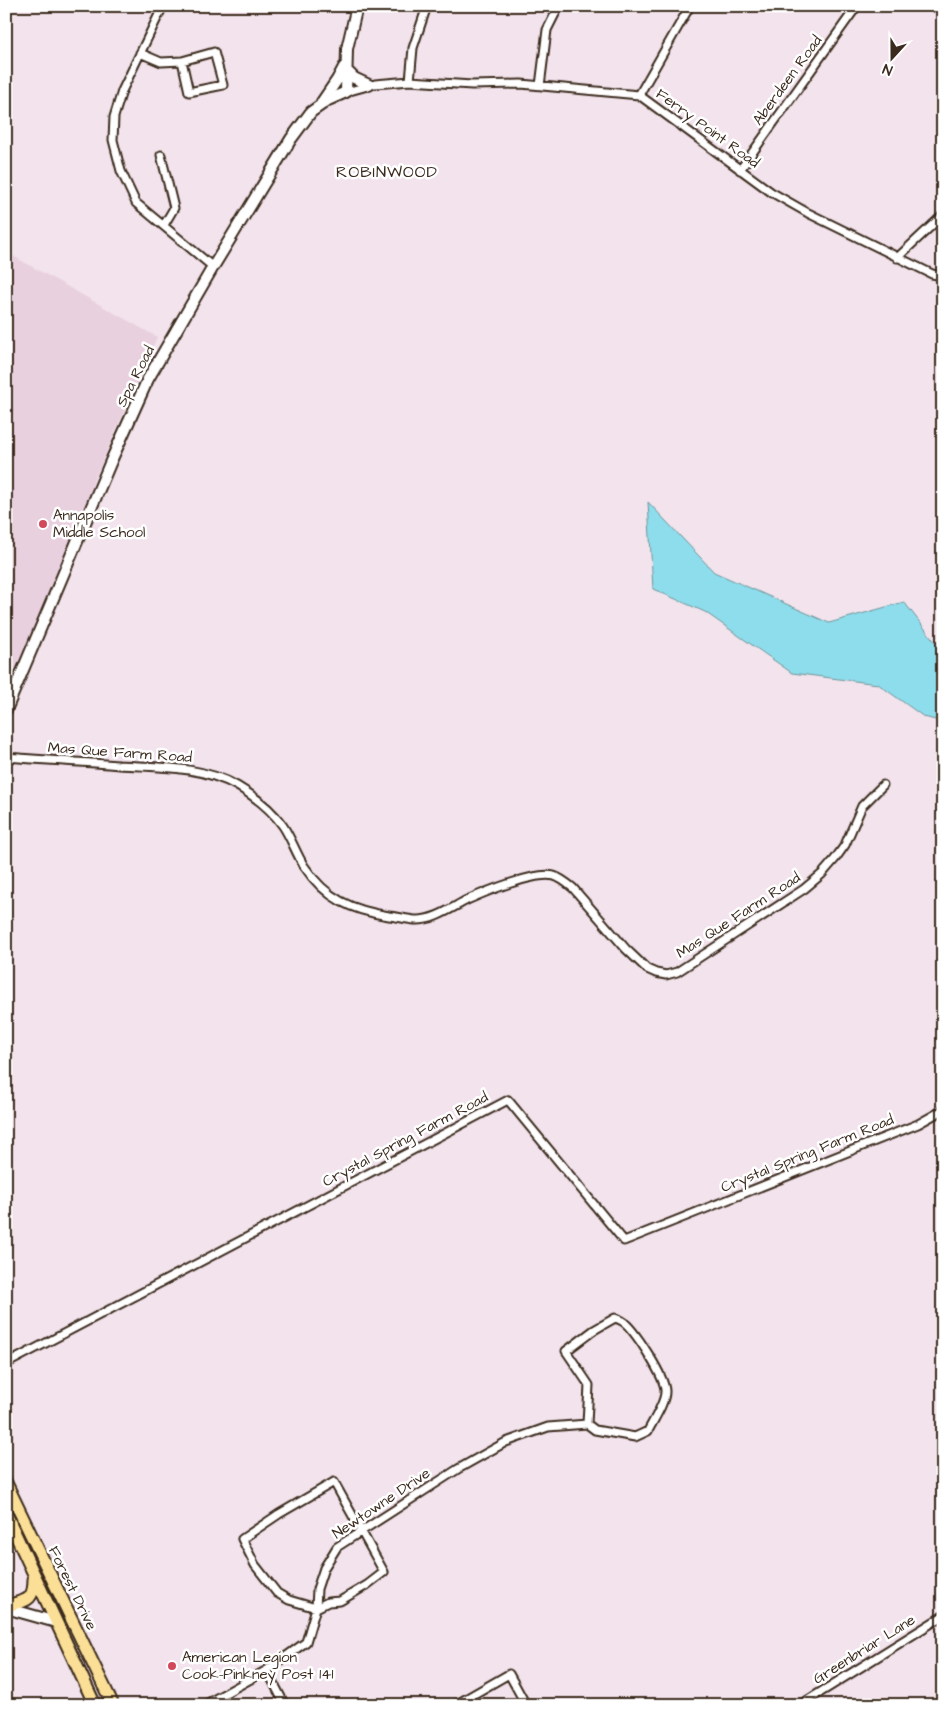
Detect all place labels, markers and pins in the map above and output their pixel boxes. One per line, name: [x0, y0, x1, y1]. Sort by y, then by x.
place label: Annapolis Middle School: [53, 505, 145, 543]
marker: Annapolis Middle School: [37, 518, 49, 530]
place label: American Legion Cook-Pinkney Post 141: [182, 1647, 334, 1686]
marker: American Legion Cook-Pinkney Post 141: [166, 1660, 178, 1672]

